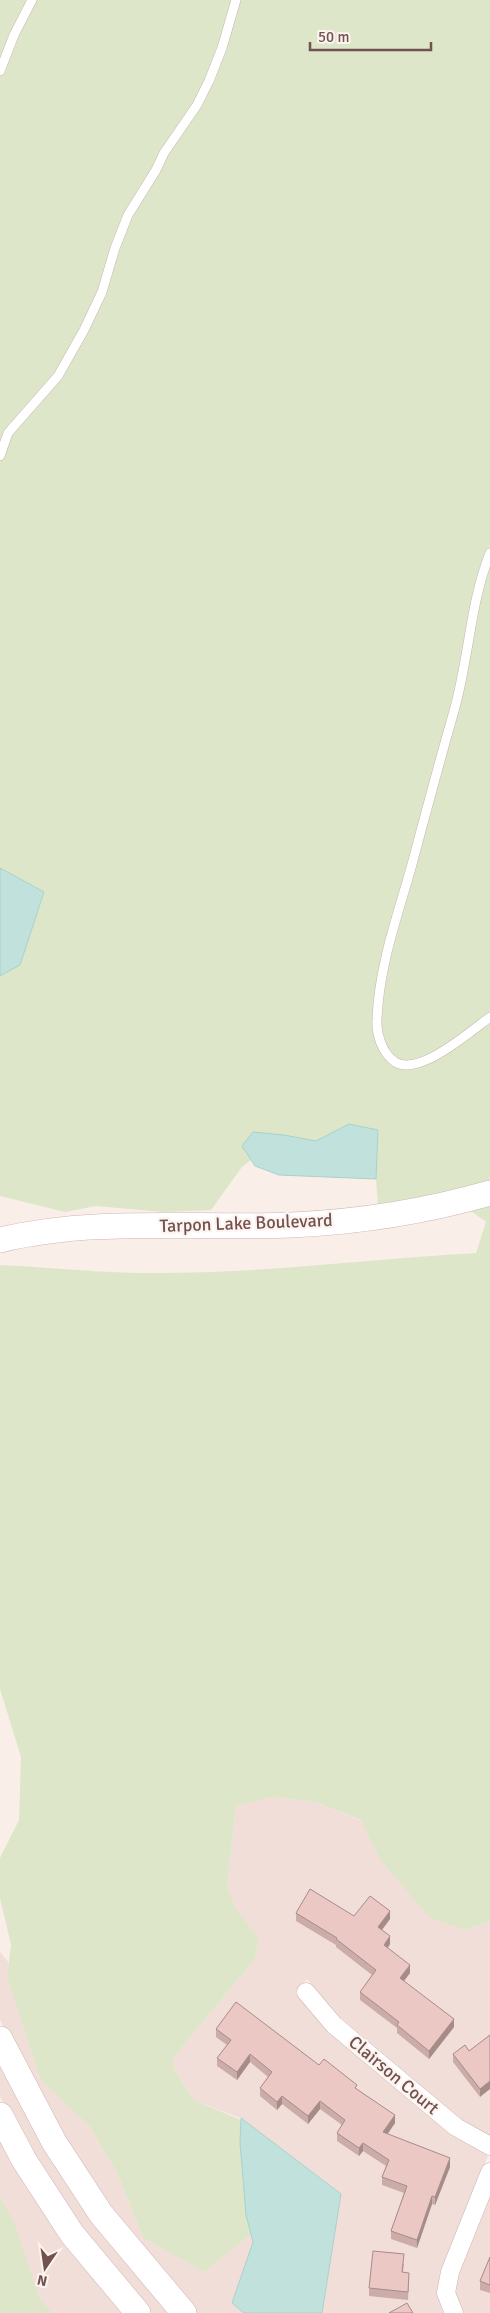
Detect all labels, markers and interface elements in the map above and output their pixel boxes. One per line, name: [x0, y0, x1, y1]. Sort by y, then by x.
scale bar: [310, 20, 431, 52]
text: 50 m: [318, 28, 349, 46]
street label: Tarpon Lake Boulevard: [159, 1209, 333, 1237]
street label: Clairson Court: [344, 2031, 444, 2119]
north arrow: [20, 2243, 70, 2293]
text: N: [36, 2271, 49, 2290]

